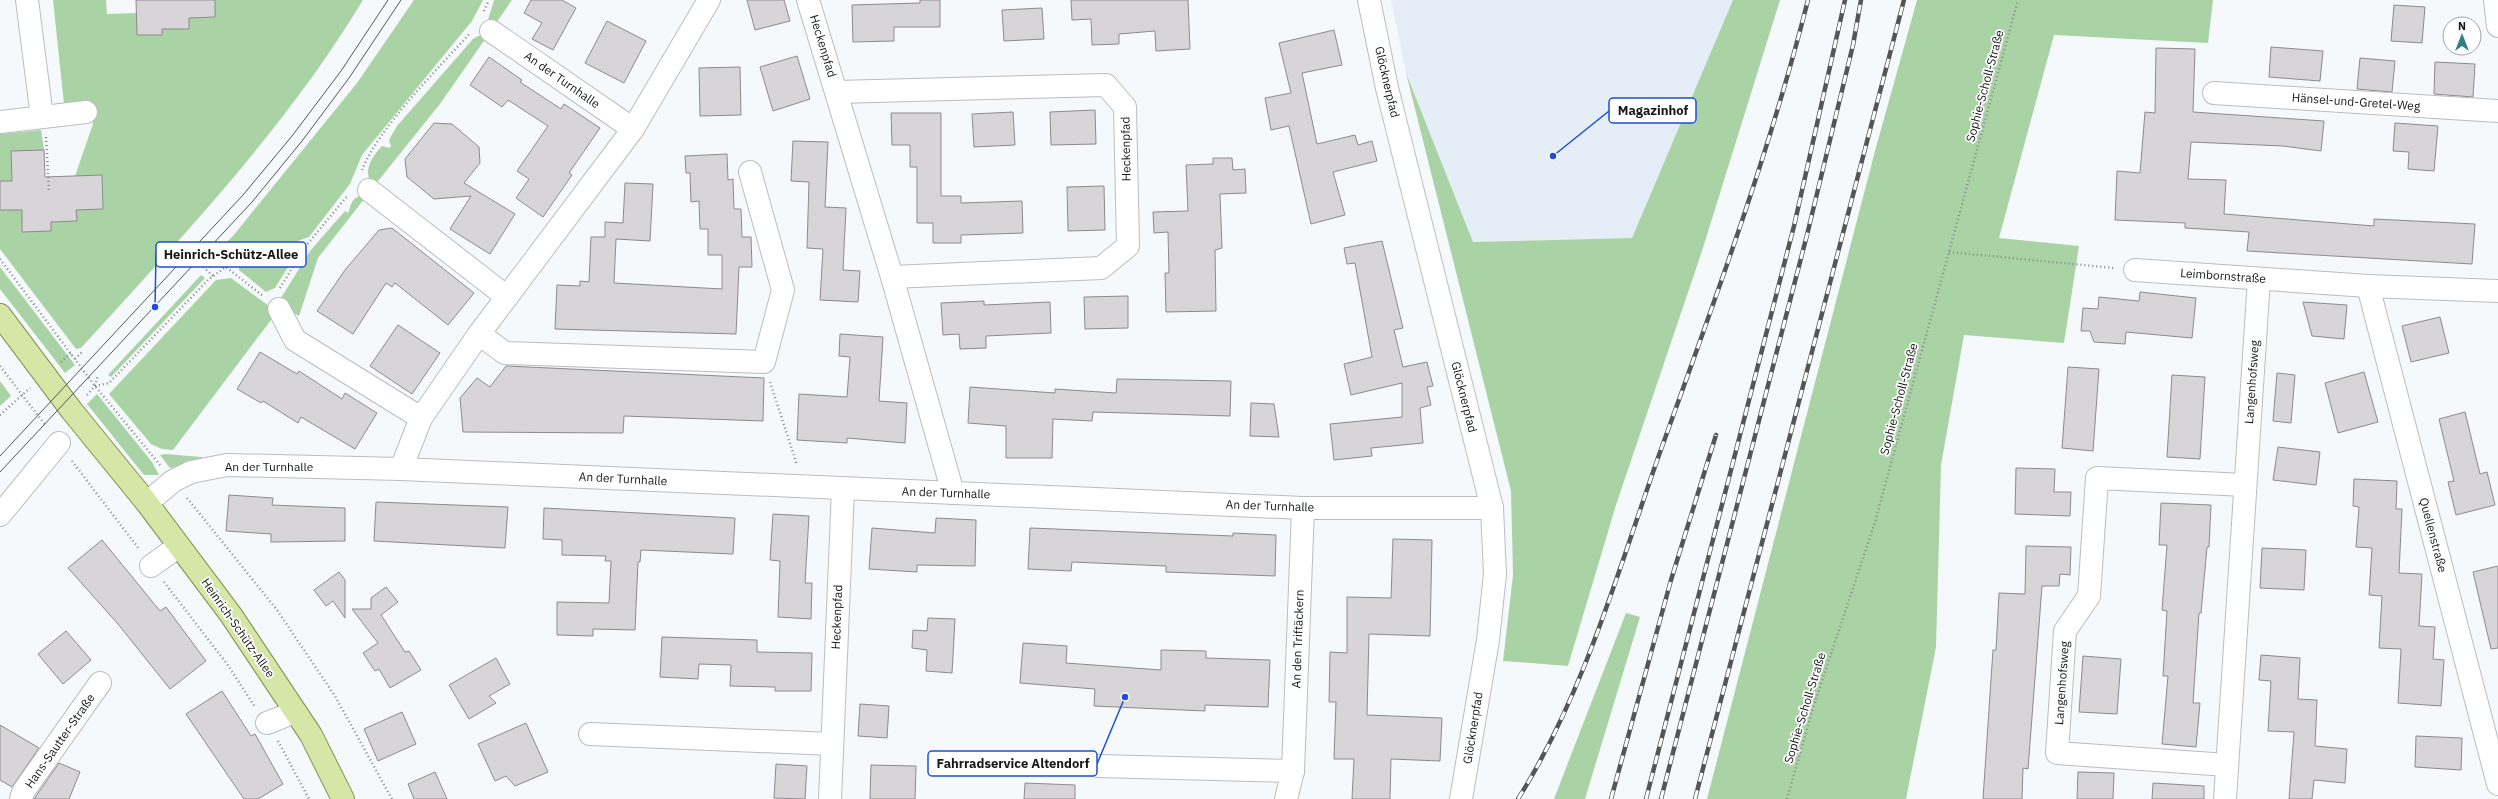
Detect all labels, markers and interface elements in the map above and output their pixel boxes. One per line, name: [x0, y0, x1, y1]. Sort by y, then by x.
street label: Heckenpfad: [807, 13, 840, 79]
north arrow: [2442, 16, 2482, 56]
text: N: [2458, 19, 2466, 33]
street label: Sophie-Scholl-Straße: [1962, 28, 2007, 144]
street label: Glöcknerpfad: [1372, 45, 1403, 119]
street label: An der Turnhalle: [522, 48, 603, 111]
street label: Hänsel-und-Gretel-Weg: [2291, 90, 2422, 114]
callout: Magazinhof: [1609, 98, 1696, 123]
text: Magazinhof: [1618, 102, 1689, 119]
street label: Heckenpfad: [1117, 116, 1134, 182]
callout: Heinrich-Schütz-Allee: [156, 242, 306, 267]
text: Heinrich-Schütz-Allee: [164, 246, 298, 263]
street label: Leimbornstraße: [2180, 265, 2267, 286]
street label: Langenhofsweg: [2241, 339, 2262, 424]
street label: Sophie-Scholl-Straße: [1876, 341, 1921, 457]
street label: Glöcknerpfad: [1448, 360, 1481, 434]
street label: An der Turnhalle: [225, 459, 314, 474]
street label: An der Turnhalle: [578, 469, 668, 488]
street label: An der Turnhalle: [901, 483, 991, 502]
street label: An der Turnhalle: [1225, 496, 1315, 515]
street label: Quellenstraße: [2416, 496, 2451, 574]
street label: Heinrich-Schütz-Allee: [198, 575, 279, 681]
street label: Heckenpfad: [828, 584, 845, 650]
street label: An den Triftäckern: [1288, 589, 1307, 689]
street label: Langenhofsweg: [2051, 640, 2072, 725]
street label: Sophie-Scholl-Straße: [1780, 650, 1829, 765]
street label: Hans-Sautter-Straße: [21, 690, 98, 791]
street label: Glöcknerpfad: [1459, 691, 1486, 765]
callout: Fahrradservice Altendorf: [928, 751, 1097, 776]
text: Fahrradservice Altendorf: [937, 755, 1090, 772]

